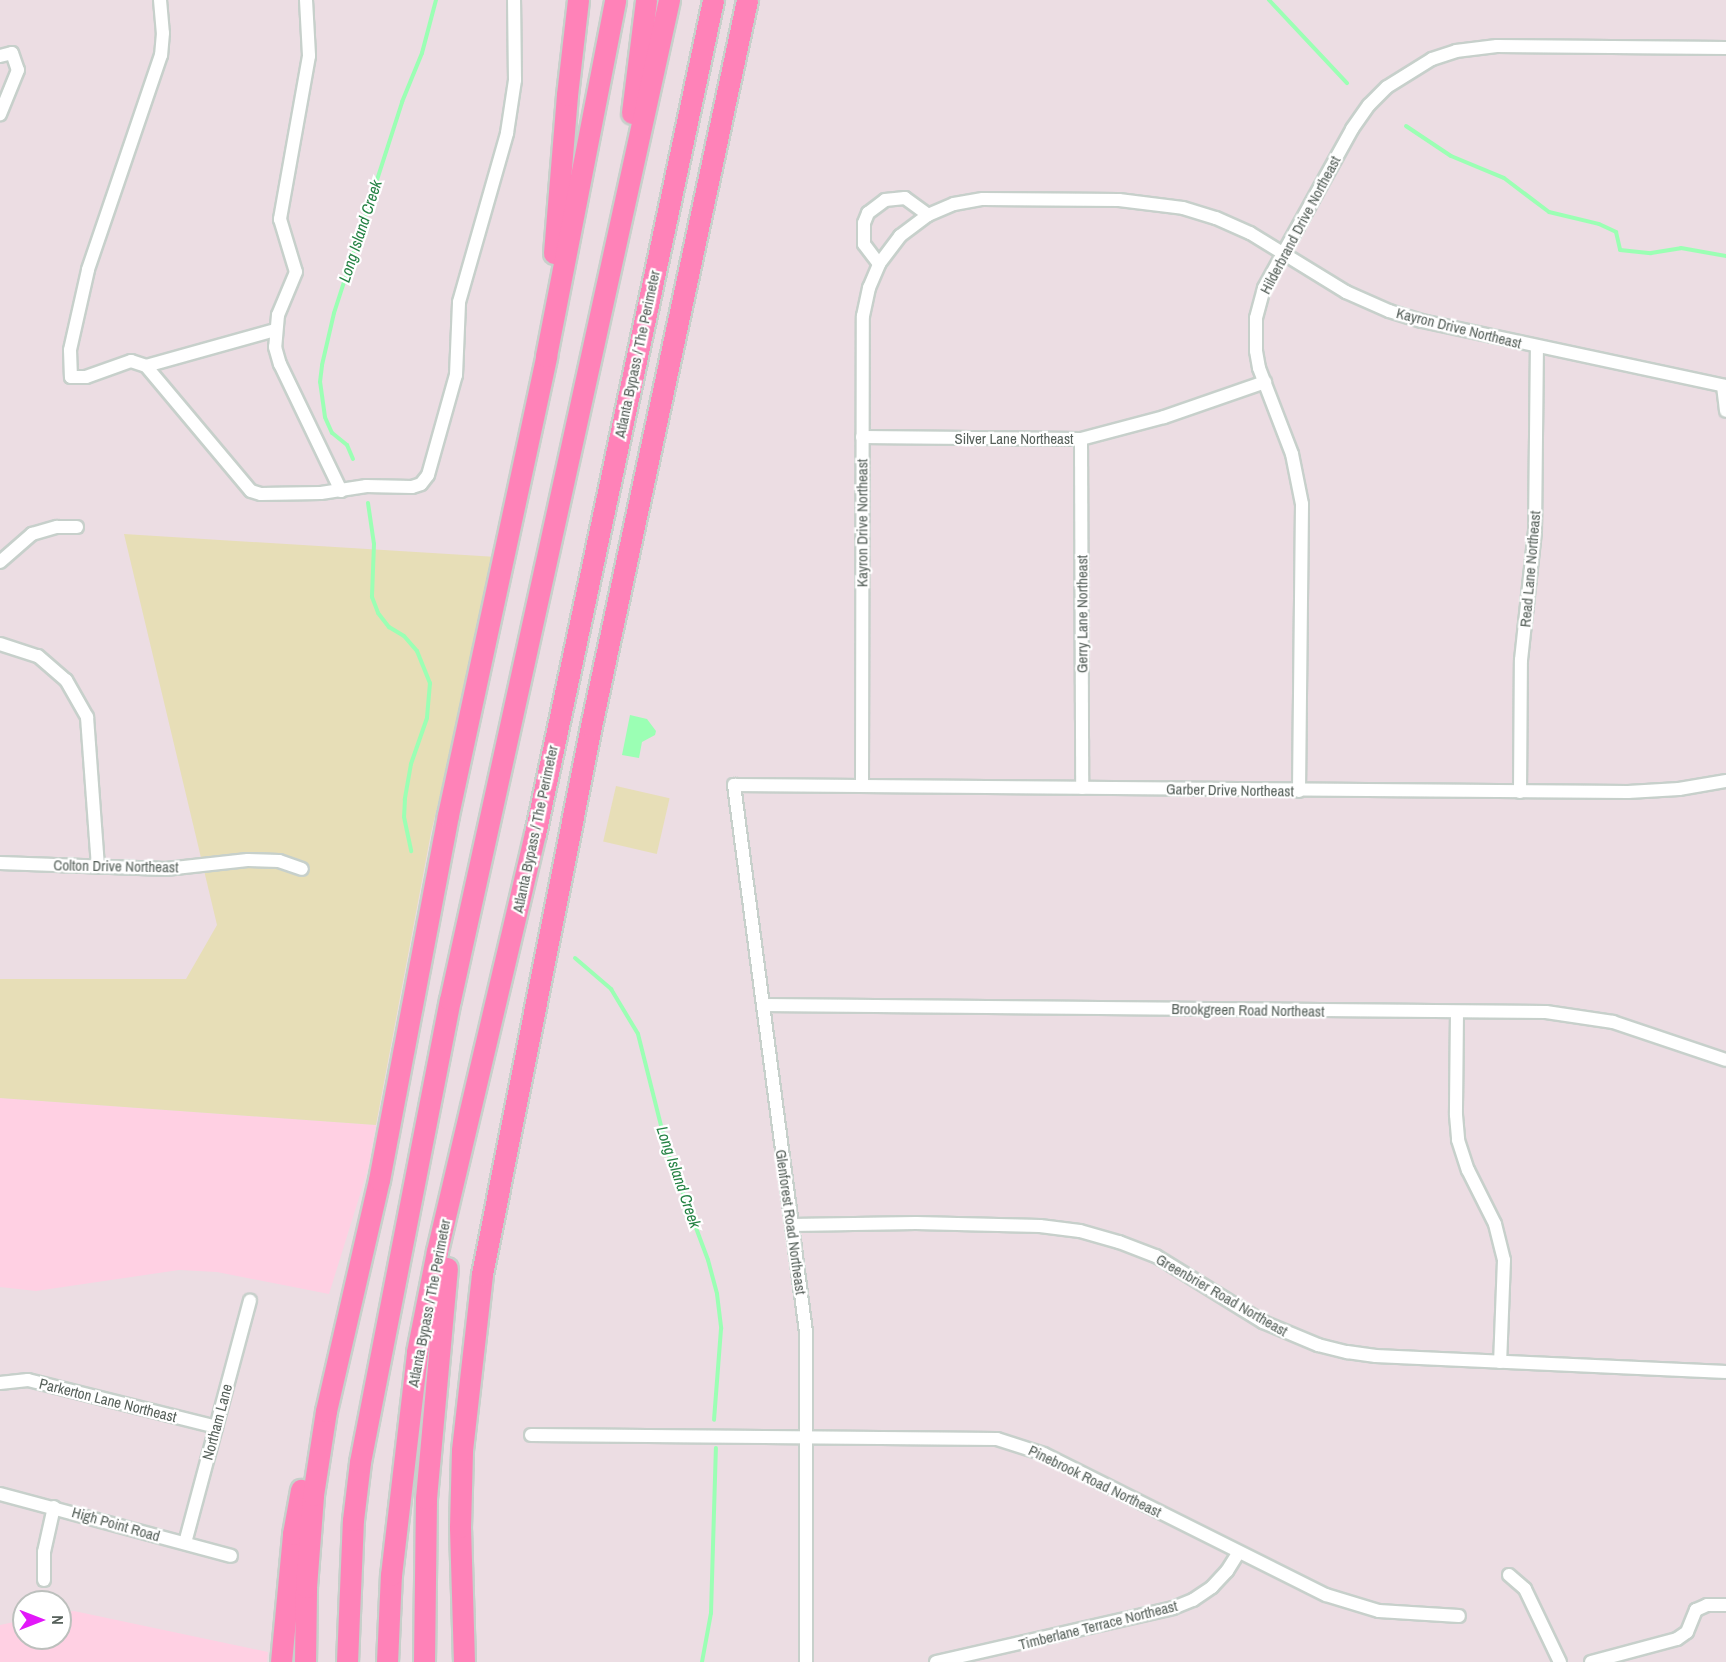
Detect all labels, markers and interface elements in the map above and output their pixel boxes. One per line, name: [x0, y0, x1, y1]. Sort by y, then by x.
street label: Hilderbrand Drive Northeast: [1256, 153, 1344, 297]
water label: Long Island Creek: [334, 177, 386, 285]
street label: Atlanta Bypass / The Perimeter: [610, 269, 664, 439]
street label: Kayron Drive Northeast: [1394, 304, 1524, 352]
street label: Silver Lane Northeast: [955, 430, 1073, 448]
street label: Kayron Drive Northeast: [853, 459, 871, 587]
street label: Read Lane Northeast: [1516, 510, 1544, 628]
street label: Gerry Lane Northeast: [1073, 555, 1091, 673]
street label: Atlanta Bypass / The Perimeter: [508, 744, 562, 914]
street label: Garber Drive Northeast: [1166, 780, 1294, 800]
street label: Colton Drive Northeast: [53, 856, 179, 876]
street label: Brookgreen Road Northeast: [1171, 1000, 1325, 1020]
water label: Long Island Creek: [653, 1124, 705, 1230]
street label: Glenforest Road Northeast: [772, 1148, 810, 1296]
street label: Atlanta Bypass / The Perimeter: [404, 1217, 454, 1389]
street label: Greenbrier Road Northeast: [1153, 1250, 1291, 1340]
street label: Parkerton Lane Northeast: [37, 1374, 179, 1426]
street label: Northam Lane: [198, 1382, 236, 1462]
street label: Pinebrook Road Northeast: [1026, 1441, 1164, 1521]
street label: High Point Road: [70, 1503, 162, 1545]
north arrow: [12, 1590, 72, 1650]
street label: Timberlane Terrace Northeast: [1017, 1597, 1179, 1653]
text: N: [47, 1615, 69, 1625]

